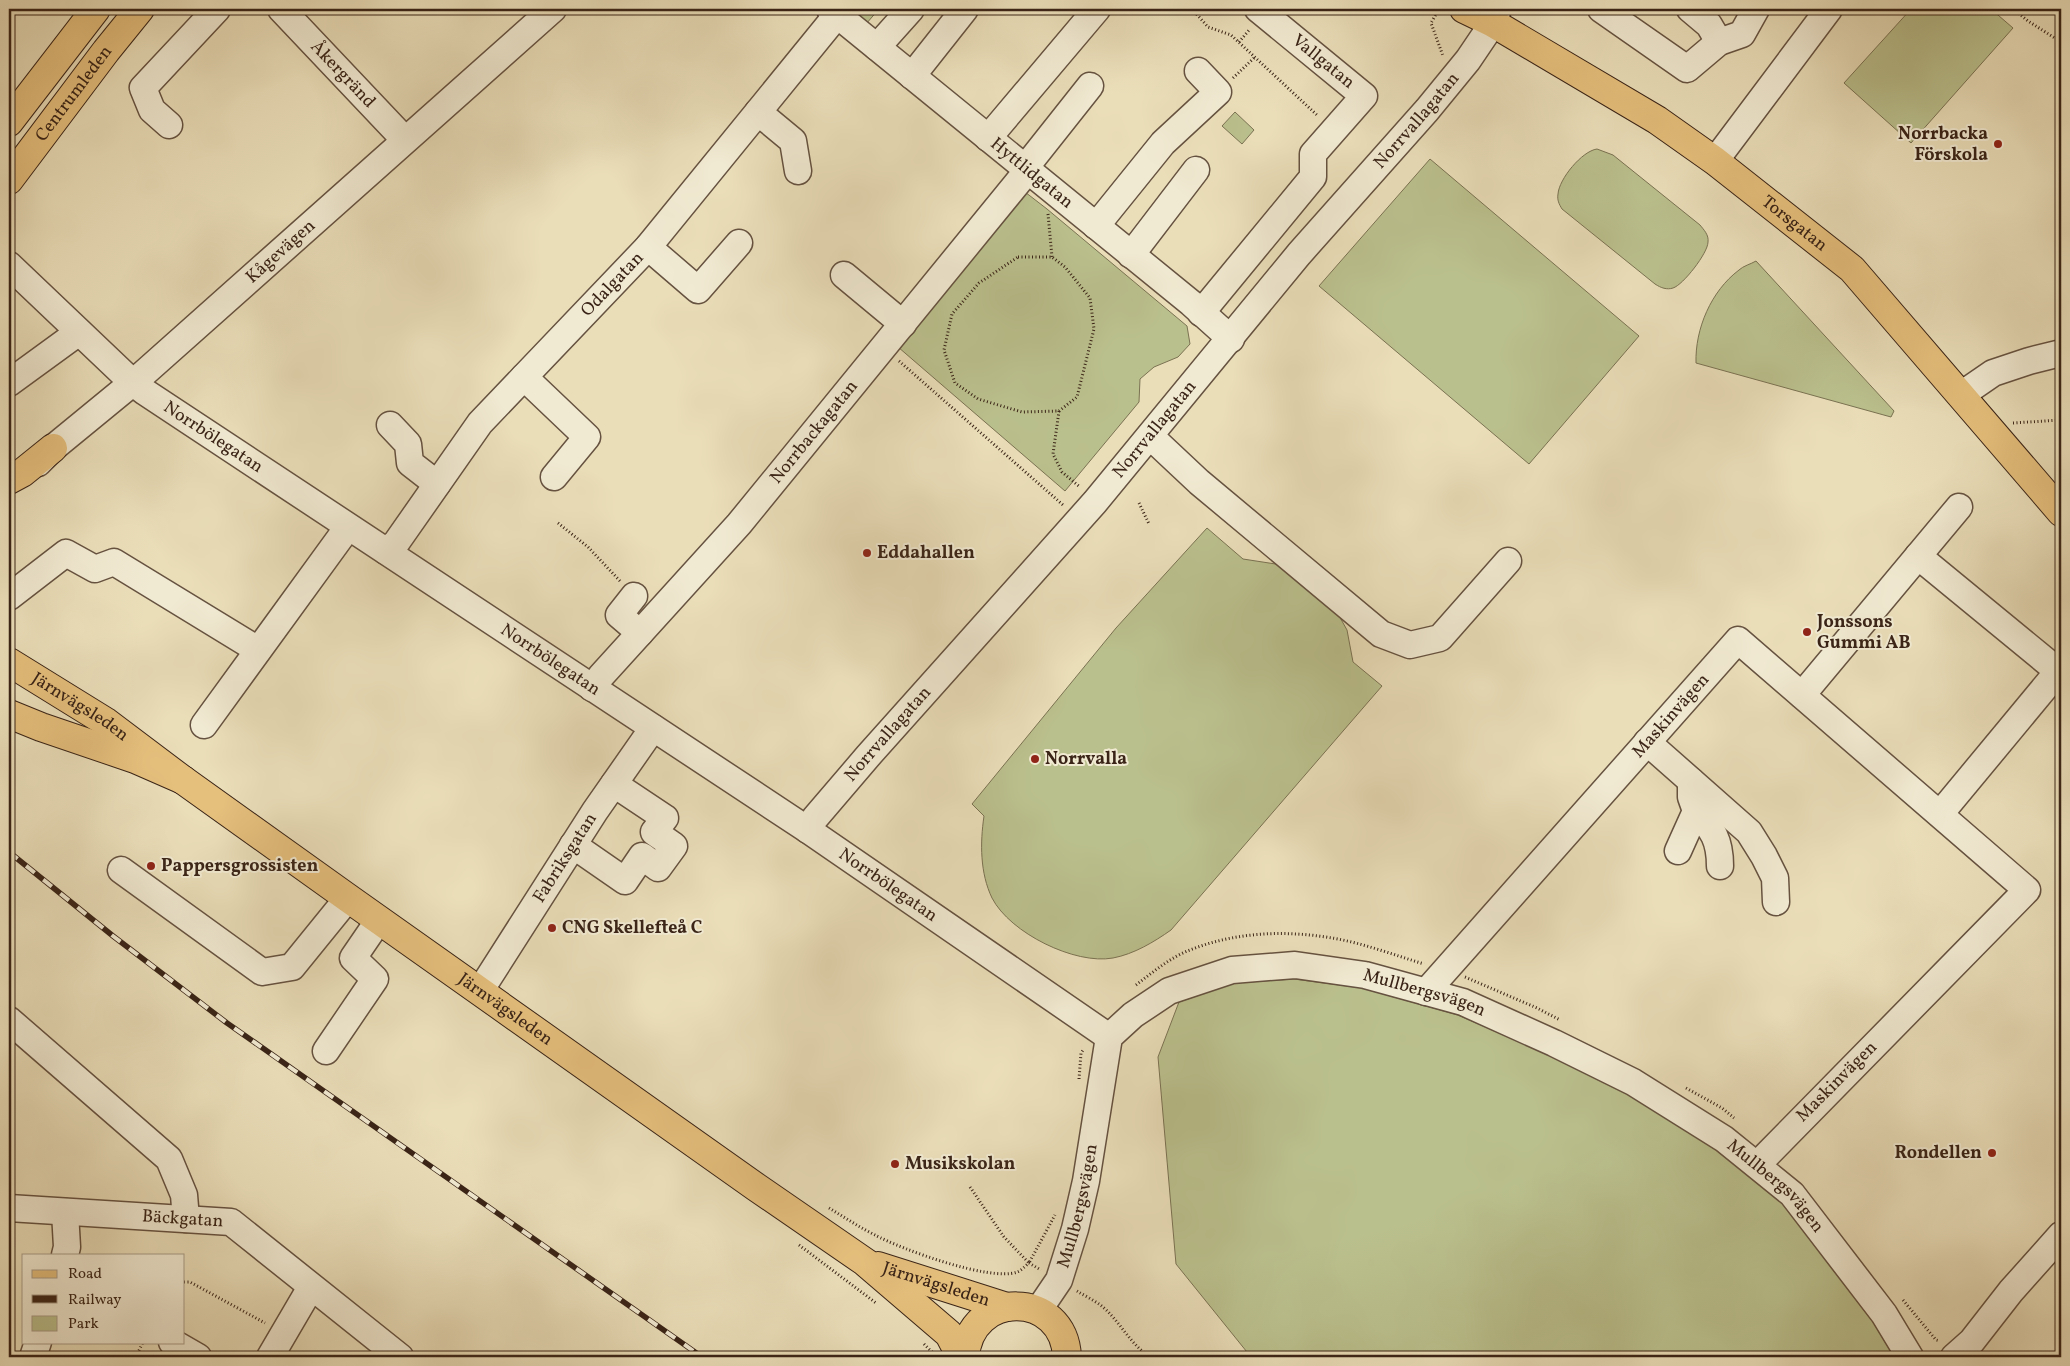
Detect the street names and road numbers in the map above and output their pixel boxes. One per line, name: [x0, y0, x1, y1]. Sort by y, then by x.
street label: Vallgatan: [1286, 29, 1360, 95]
street label: Åkergränd: [305, 35, 381, 114]
street label: Centrumleden: [30, 40, 118, 147]
street label: Norrvallagatan: [1368, 67, 1465, 174]
street label: Hyttlidgatan: [985, 132, 1079, 215]
street label: Torsgatan: [1756, 190, 1833, 258]
street label: Kågevägen: [240, 214, 321, 289]
street label: Odalgatan: [575, 246, 650, 322]
street label: Norrbackagatan: [764, 375, 864, 489]
street label: Norrvallagatan: [1107, 375, 1203, 484]
street label: Norrbölegatan: [158, 395, 268, 479]
street label: Norrbölegatan: [495, 618, 606, 702]
street label: Järnvägsleden: [27, 666, 134, 748]
street label: Maskinvägen: [1626, 668, 1715, 764]
street label: Norrvallagatan: [839, 681, 937, 787]
street label: Fabriksgatan: [527, 808, 603, 908]
street label: Norrbölegatan: [834, 842, 943, 928]
street label: Mullbergsvägen: [1360, 963, 1490, 1023]
street label: Järnvägsleden: [453, 967, 558, 1052]
street label: Maskinvägen: [1791, 1036, 1883, 1128]
street label: Mullbergsvägen: [1721, 1133, 1830, 1238]
street label: Mullbergsvägen: [1051, 1142, 1104, 1271]
street label: Bäckgatan: [141, 1204, 224, 1234]
street label: Järnvägsleden: [879, 1256, 993, 1313]

